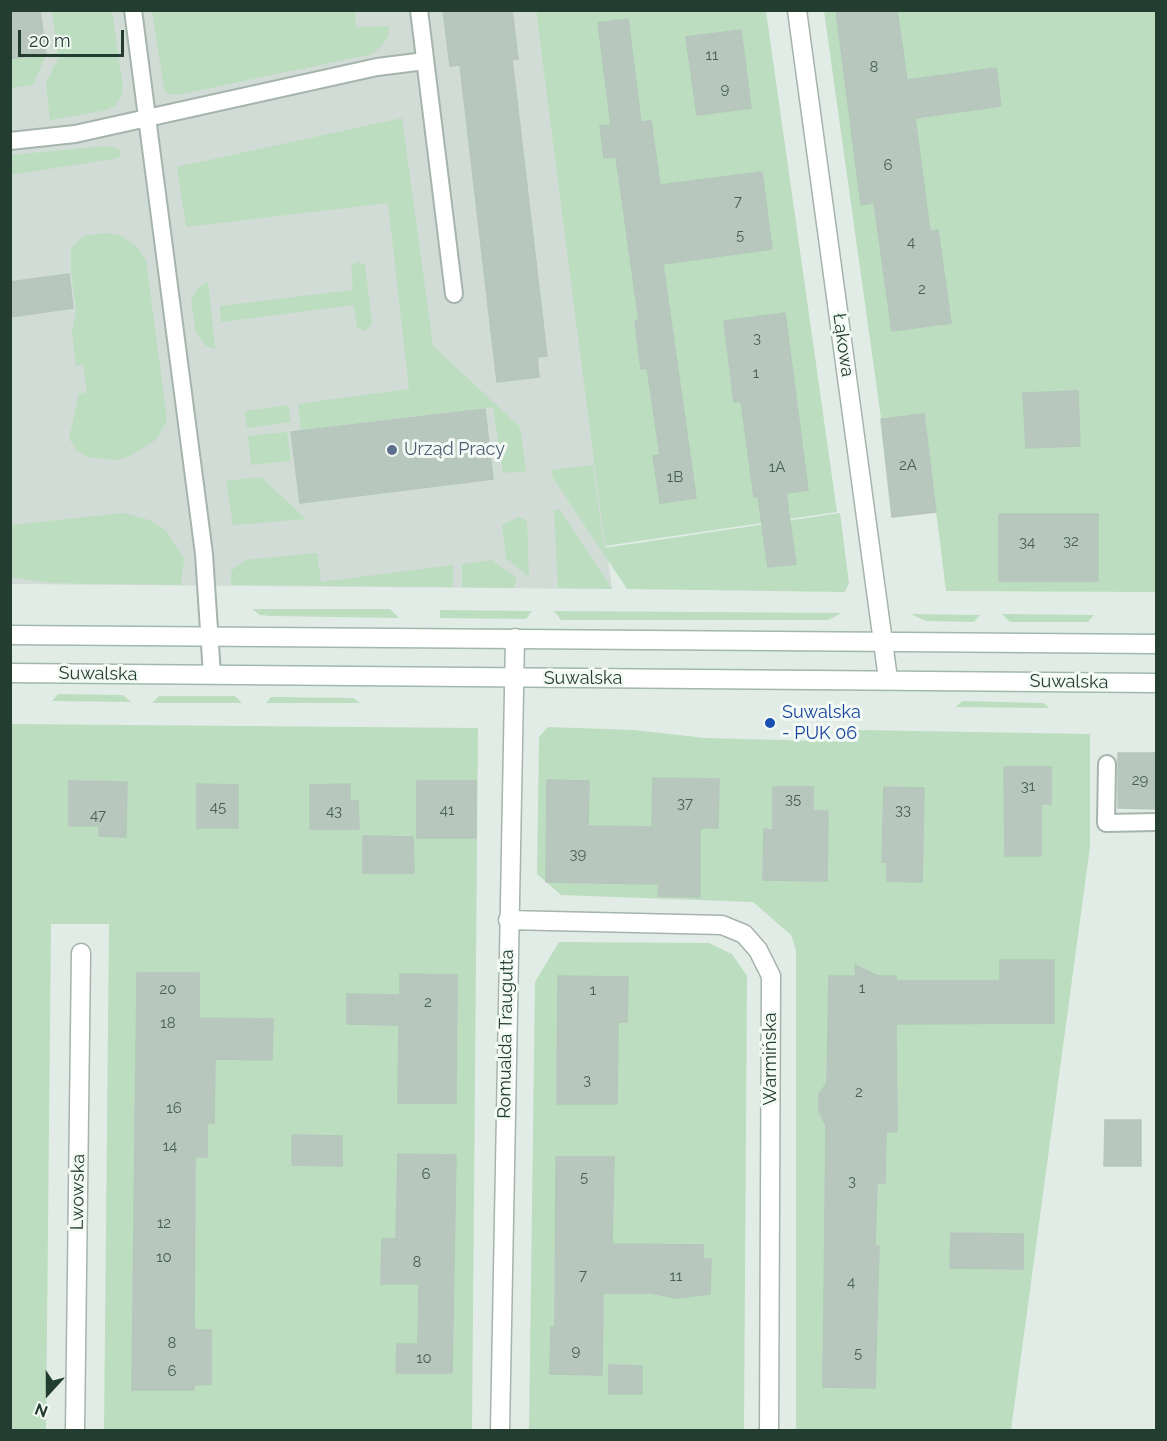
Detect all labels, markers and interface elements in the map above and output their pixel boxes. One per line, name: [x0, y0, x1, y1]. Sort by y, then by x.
scale bar: [21, 18, 128, 56]
text: 20 m: [29, 30, 71, 51]
house number: 11: [706, 46, 718, 64]
house number: 8: [870, 58, 878, 76]
house number: 9: [721, 80, 729, 98]
house number: 6: [883, 156, 893, 174]
house number: 7: [734, 192, 742, 210]
house number: 5: [736, 226, 744, 244]
house number: 4: [907, 233, 915, 251]
house number: 2: [918, 280, 926, 298]
street label: Łąkowa: [828, 312, 858, 378]
house number: 3: [753, 329, 761, 347]
house number: 1: [753, 364, 759, 382]
place label: Urząd Pracy: [404, 439, 505, 461]
marker: Urząd Pracy: [385, 443, 399, 457]
house number: 2A: [899, 456, 917, 474]
house number: 1A: [769, 458, 785, 476]
house number: 1B: [667, 468, 683, 486]
house number: 32: [1063, 532, 1079, 550]
house number: 34: [1019, 533, 1035, 551]
street label: Suwalska: [58, 663, 138, 685]
street label: Suwalska: [544, 668, 622, 690]
street label: Suwalska: [1029, 671, 1109, 693]
place label: Suwalska - PUK 06: [782, 702, 861, 744]
marker: Suwalska - PUK 06: [763, 716, 777, 730]
house number: 29: [1132, 771, 1148, 789]
house number: 31: [1021, 777, 1035, 795]
house number: 35: [785, 790, 801, 808]
house number: 37: [677, 794, 693, 812]
house number: 45: [210, 798, 226, 816]
house number: 41: [440, 801, 454, 819]
house number: 33: [895, 801, 911, 819]
house number: 43: [326, 802, 342, 820]
house number: 47: [90, 806, 106, 824]
house number: 39: [570, 845, 586, 863]
street label: Romualda Traugutta: [494, 949, 518, 1119]
house number: 1: [859, 979, 865, 997]
house number: 20: [160, 980, 176, 998]
house number: 1: [590, 981, 596, 999]
house number: 2: [424, 993, 432, 1011]
street label: Warmińska: [760, 1013, 782, 1105]
house number: 18: [160, 1014, 176, 1032]
house number: 3: [583, 1071, 591, 1089]
house number: 2: [855, 1083, 863, 1101]
house number: 16: [166, 1099, 182, 1117]
house number: 14: [163, 1137, 177, 1155]
street label: Lwowska: [67, 1154, 89, 1230]
house number: 6: [421, 1165, 431, 1183]
house number: 5: [580, 1168, 588, 1186]
house number: 3: [848, 1172, 856, 1190]
house number: 12: [157, 1214, 171, 1232]
house number: 10: [156, 1248, 172, 1266]
house number: 8: [413, 1253, 421, 1271]
house number: 7: [579, 1266, 587, 1284]
house number: 11: [670, 1267, 682, 1285]
house number: 4: [847, 1273, 855, 1291]
house number: 8: [168, 1334, 176, 1352]
house number: 9: [572, 1342, 580, 1360]
house number: 5: [854, 1344, 862, 1362]
house number: 10: [416, 1349, 432, 1367]
house number: 6: [167, 1362, 177, 1380]
north arrow: [18, 1363, 78, 1423]
text: N: [32, 1399, 50, 1421]

